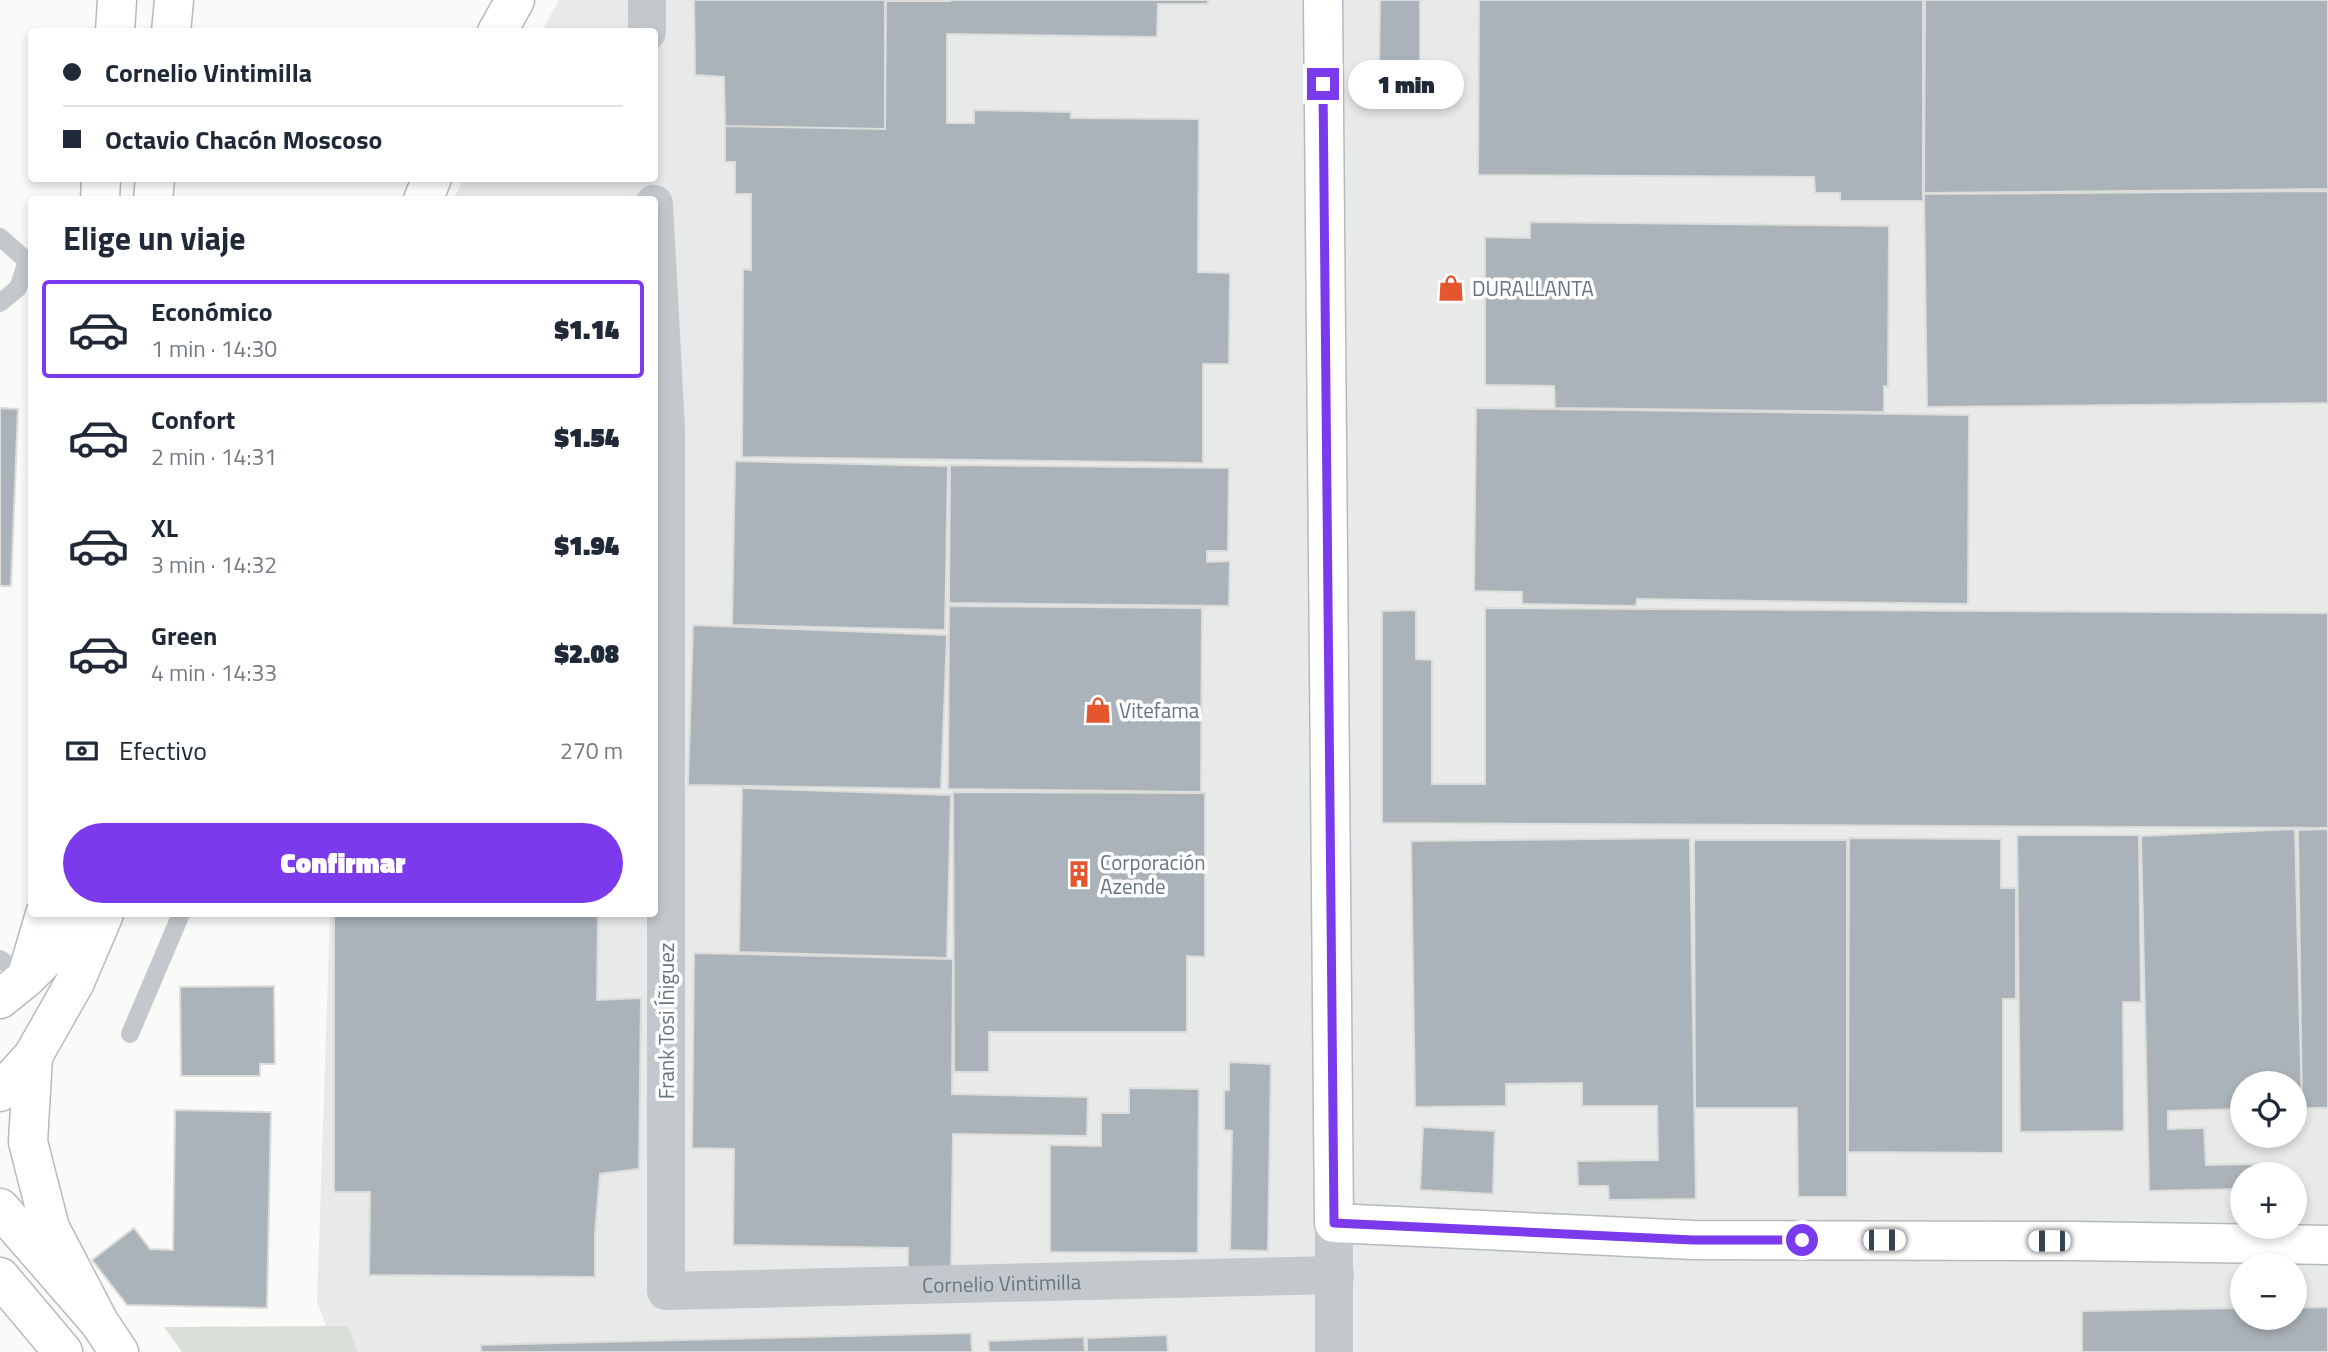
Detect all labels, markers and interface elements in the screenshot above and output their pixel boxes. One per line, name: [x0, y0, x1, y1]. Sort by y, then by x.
text: Cornelio Vintimilla: [105, 53, 312, 92]
callout: 1 min: [1348, 60, 1463, 108]
text: 1 min: [1377, 67, 1435, 102]
route end: [1307, 68, 1339, 100]
text: Octavio Chacón Moscoso: [105, 120, 382, 159]
text: Elige un viaje: [63, 214, 246, 262]
place label: DURALLANTA: [1472, 272, 1594, 304]
shop icon: DURALLANTA: [1436, 273, 1466, 303]
text: Económico: [151, 292, 273, 331]
icon: car: [67, 298, 130, 361]
text: $1.14: [554, 310, 619, 349]
text: 1 min · 14:30: [151, 331, 277, 366]
text: Confort: [151, 400, 235, 439]
icon: car: [67, 406, 130, 469]
text: $1.54: [554, 418, 619, 457]
text: 2 min · 14:31: [151, 439, 277, 474]
text: XL: [151, 508, 178, 547]
icon: car: [67, 514, 130, 577]
text: $1.94: [554, 526, 619, 565]
text: 3 min · 14:32: [151, 547, 277, 582]
text: Green: [151, 616, 217, 655]
icon: car: [67, 622, 130, 685]
text: $2.08: [554, 634, 619, 673]
text: 4 min · 14:33: [151, 655, 277, 690]
place label: Vitefama: [1119, 694, 1200, 726]
shop icon: Vitefama: [1083, 695, 1113, 725]
text: Efectivo: [119, 731, 207, 770]
icon: cash: [63, 732, 101, 770]
text: 270 m: [560, 733, 623, 768]
button: Confirmar: [63, 823, 623, 903]
place label: Corporación Azende: [1100, 846, 1206, 902]
building icon: Corporación Azende: [1064, 859, 1094, 889]
street label: Frank Tosi Íñiguez: [650, 943, 682, 1099]
map controls: [2230, 1071, 2307, 1330]
button: locate: [2230, 1071, 2307, 1148]
button: +: [2230, 1162, 2307, 1239]
route start: [1786, 1224, 1818, 1256]
car: [1864, 1230, 1906, 1251]
car: [2029, 1231, 2071, 1252]
button: −: [2230, 1253, 2307, 1330]
street label: Cornelio Vintimilla: [922, 1265, 1082, 1301]

